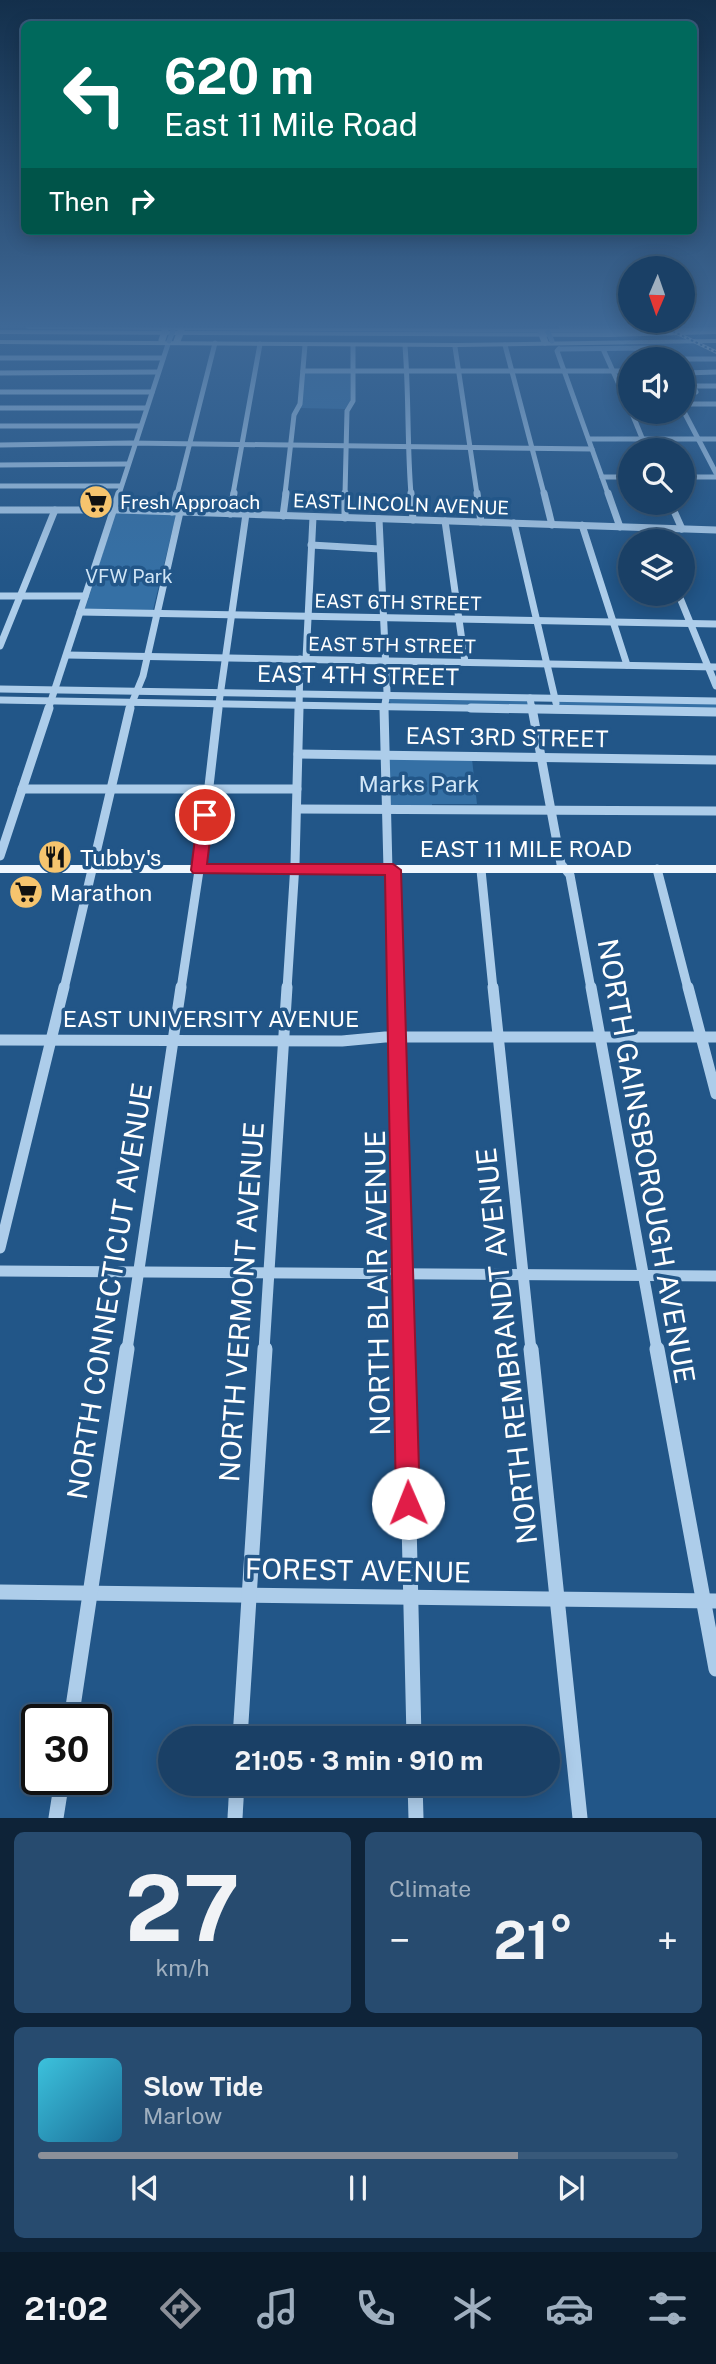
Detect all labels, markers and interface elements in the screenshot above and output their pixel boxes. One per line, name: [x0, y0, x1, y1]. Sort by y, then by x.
text: 620 m: [164, 47, 314, 105]
icon: left: [49, 49, 140, 140]
text: East 11 Mile Road: [164, 106, 418, 143]
icon: right: [123, 182, 161, 220]
text: Then: [49, 186, 109, 217]
north arrow: [618, 256, 695, 332]
map controls: [618, 256, 695, 606]
button: sound: [618, 347, 695, 424]
button: search: [618, 438, 695, 515]
supermarket icon: Fresh Approach: [77, 483, 115, 521]
street label: EAST LINCOLN AVENUE: [293, 489, 509, 519]
place label: Fresh Approach: [120, 491, 260, 513]
button: layers: [618, 529, 695, 606]
park label: VFW Park: [85, 565, 173, 587]
street label: EAST 6TH STREET: [314, 590, 482, 614]
street label: EAST 5TH STREET: [308, 633, 476, 657]
street label: EAST 4TH STREET: [257, 660, 460, 690]
street label: EAST 3RD STREET: [405, 722, 609, 752]
park label: Marks Park: [359, 770, 480, 797]
pin: [175, 785, 235, 845]
icon: arrive: [186, 796, 224, 834]
street label: EAST 11 MILE ROAD: [420, 835, 632, 862]
restaurant icon: Tubby's: [36, 838, 74, 876]
place label: Tubby's: [80, 844, 161, 871]
supermarket icon: Marathon: [7, 873, 45, 911]
place label: Marathon: [50, 879, 152, 906]
street label: NORTH GAINSBOROUGH AVENUE: [592, 936, 702, 1386]
street label: EAST UNIVERSITY AVENUE: [63, 1005, 359, 1032]
street label: NORTH CONNECTICUT AVENUE: [60, 1080, 158, 1502]
street label: NORTH VERMONT AVENUE: [212, 1121, 270, 1483]
street label: NORTH BLAIR AVENUE: [358, 1130, 396, 1436]
street label: NORTH REMBRANDT AVENUE: [469, 1146, 543, 1546]
position arrow: [371, 1466, 445, 1540]
street label: FOREST AVENUE: [245, 1552, 471, 1588]
speed limit sign: 30: [21, 1704, 112, 1795]
text: 21:05 · 3 min · 910 m: [235, 1745, 483, 1776]
text: 27: [125, 1855, 240, 1961]
text: Climate: [389, 1875, 471, 1902]
text: 21°: [494, 1910, 573, 1971]
text: −: [389, 1918, 410, 1963]
text: +: [657, 1918, 678, 1963]
text: km/h: [155, 1954, 210, 1981]
text: Slow Tide: [143, 2071, 263, 2102]
text: Marlow: [143, 2102, 222, 2129]
icon: previous: [126, 2169, 164, 2207]
icon: pause: [339, 2169, 377, 2207]
icon: next: [552, 2169, 590, 2207]
icon: directions: [156, 2284, 205, 2333]
icon: music: [253, 2284, 302, 2333]
icon: phone: [351, 2284, 400, 2333]
icon: climate: [448, 2284, 497, 2333]
icon: car: [545, 2284, 594, 2333]
icon: filters: [643, 2284, 692, 2333]
text: 21:02: [24, 2290, 108, 2327]

